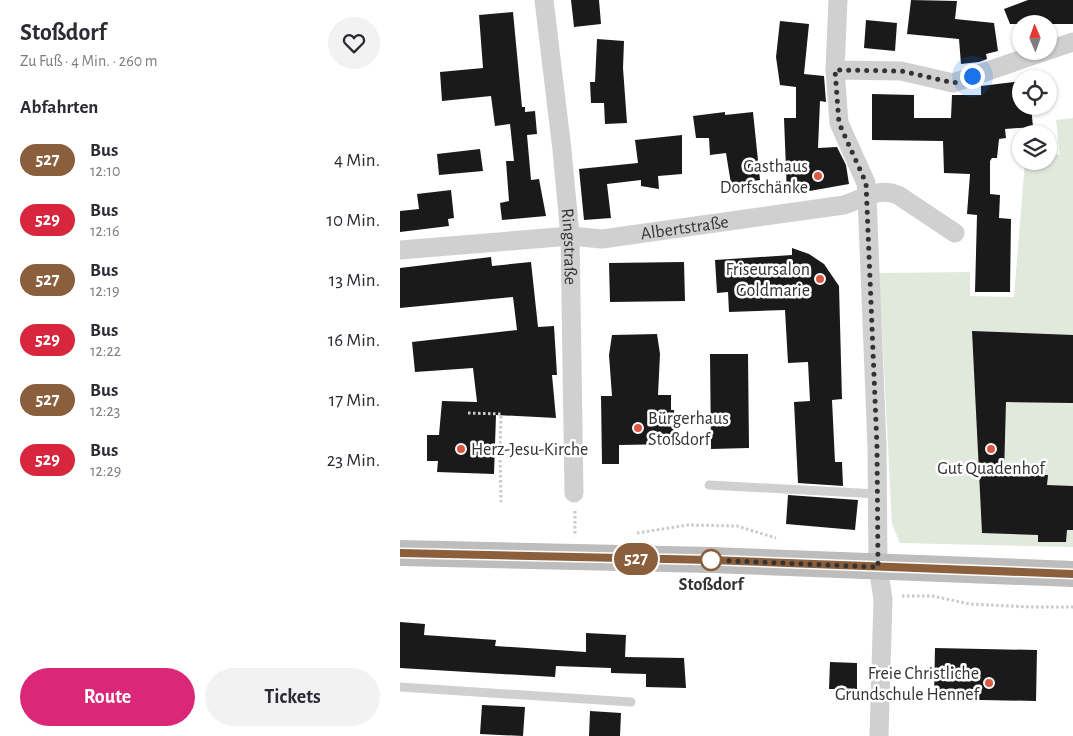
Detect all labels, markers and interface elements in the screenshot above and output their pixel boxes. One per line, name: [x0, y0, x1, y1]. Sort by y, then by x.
north arrow: [1012, 15, 1058, 60]
map controls: [1012, 15, 1057, 170]
button: heart: [328, 17, 380, 69]
text: Stoßdorf: [20, 21, 106, 45]
text: Zu Fuß · 4 Min. · 260 m: [20, 53, 158, 69]
your location: [960, 64, 985, 89]
button: locate: [1012, 70, 1057, 115]
text: Abfahrten: [20, 98, 98, 117]
button: layers: [1012, 125, 1057, 170]
text: Bus: [90, 141, 118, 160]
text: 527: [35, 151, 60, 169]
text: 4 Min.: [334, 151, 380, 170]
place label: Gasthaus Dorfschänke: [720, 158, 808, 197]
text: 12:10: [90, 163, 120, 179]
marker: Gasthaus Dorfschänke: [812, 170, 824, 182]
text: Bus: [90, 201, 118, 220]
street label: Ringstraße: [557, 207, 579, 285]
text: 529: [35, 211, 60, 229]
text: 10 Min.: [327, 211, 380, 230]
street label: Albertstraße: [639, 213, 730, 243]
text: 12:16: [90, 223, 119, 239]
text: Bus: [90, 261, 118, 280]
place label: Friseursalon Goldmarie: [726, 261, 810, 300]
text: 527: [35, 271, 60, 289]
text: 13 Min.: [329, 271, 380, 290]
marker: Friseursalon Goldmarie: [814, 273, 826, 285]
text: 12:19: [90, 283, 119, 299]
text: Bus: [90, 321, 118, 340]
text: 529: [35, 331, 60, 349]
text: 16 Min.: [328, 331, 380, 350]
text: 12:22: [90, 343, 121, 359]
text: Bus: [90, 381, 118, 400]
text: 527: [35, 391, 60, 409]
text: 17 Min.: [329, 391, 380, 410]
text: 12:23: [90, 403, 120, 419]
place label: Bürgerhaus Stoßdorf: [648, 410, 729, 449]
marker: Bürgerhaus Stoßdorf: [632, 422, 644, 434]
text: Bus: [90, 441, 118, 460]
place label: Herz-Jesu-Kirche: [471, 441, 588, 459]
marker: Herz-Jesu-Kirche: [455, 443, 467, 455]
marker: Gut Quadenhof: [985, 443, 997, 455]
text: 529: [35, 451, 60, 469]
text: 23 Min.: [327, 451, 380, 470]
place label: Gut Quadenhof: [937, 460, 1046, 478]
text: 12:29: [90, 463, 121, 479]
line badge: 527: [607, 543, 665, 575]
marker: Stoßdorf: [700, 549, 722, 571]
text: 527: [624, 550, 648, 568]
place label: Stoßdorf: [679, 576, 745, 594]
place label: Freie Christliche Grundschule Hennef: [835, 665, 981, 704]
button: Route: [20, 668, 195, 726]
button: Tickets: [205, 668, 380, 726]
marker: Freie Christliche Grundschule Hennef: [983, 677, 995, 689]

